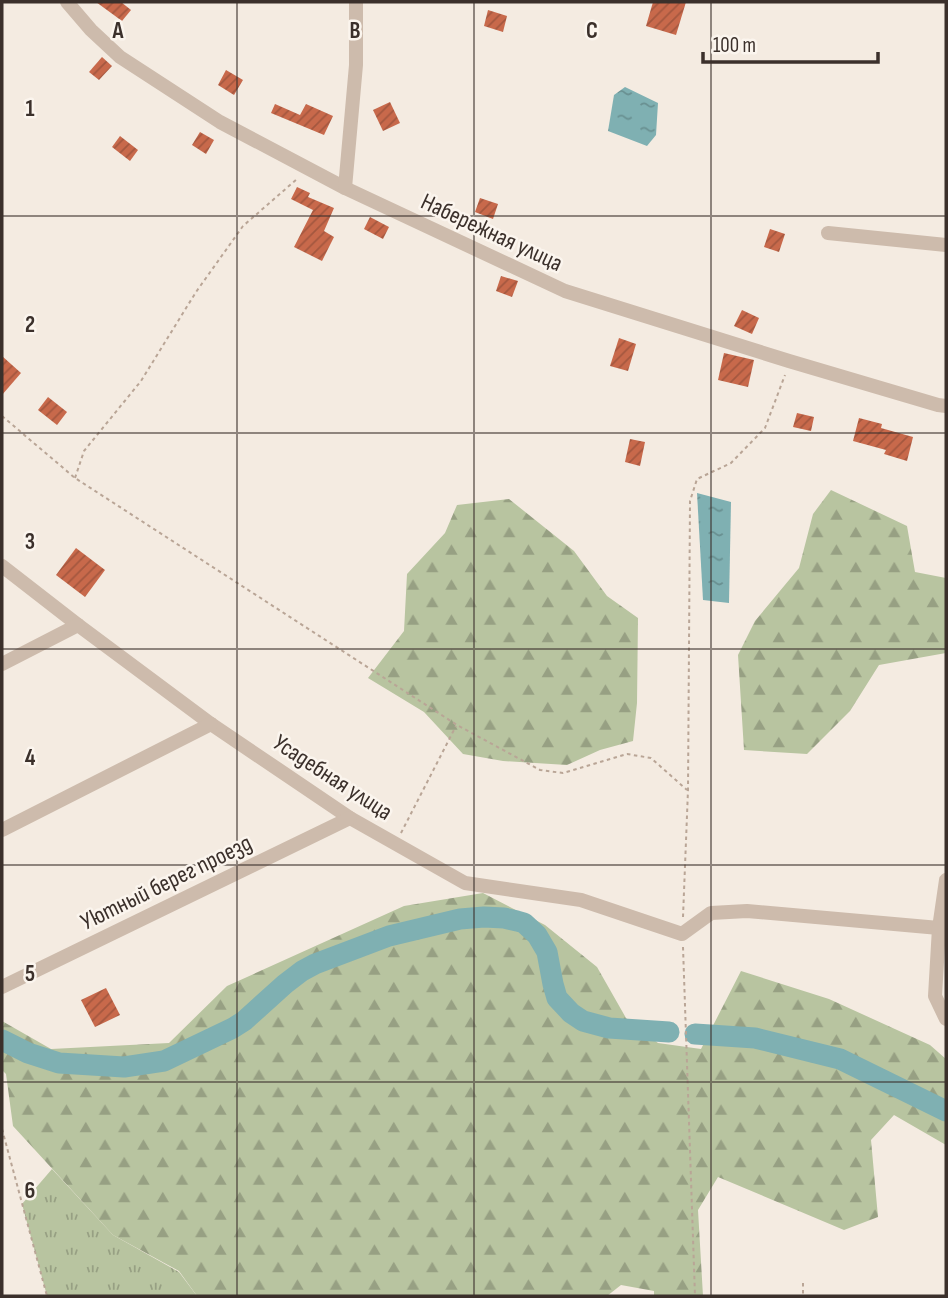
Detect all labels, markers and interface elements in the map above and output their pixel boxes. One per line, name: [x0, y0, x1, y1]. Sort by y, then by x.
text: A: [112, 17, 125, 45]
text: B: [350, 17, 361, 45]
text: C: [586, 17, 598, 45]
scale bar: [703, 21, 878, 65]
text: 100 m: [713, 33, 756, 58]
text: 1: [25, 95, 35, 123]
street label: Набережная улица: [416, 187, 567, 278]
text: 2: [25, 311, 35, 339]
text: 3: [25, 528, 35, 556]
street label: Усадебная улица: [268, 728, 398, 827]
text: 4: [25, 744, 36, 772]
street label: Уютный берег проезд: [76, 828, 257, 936]
text: 5: [25, 960, 35, 988]
text: 6: [25, 1177, 35, 1205]

